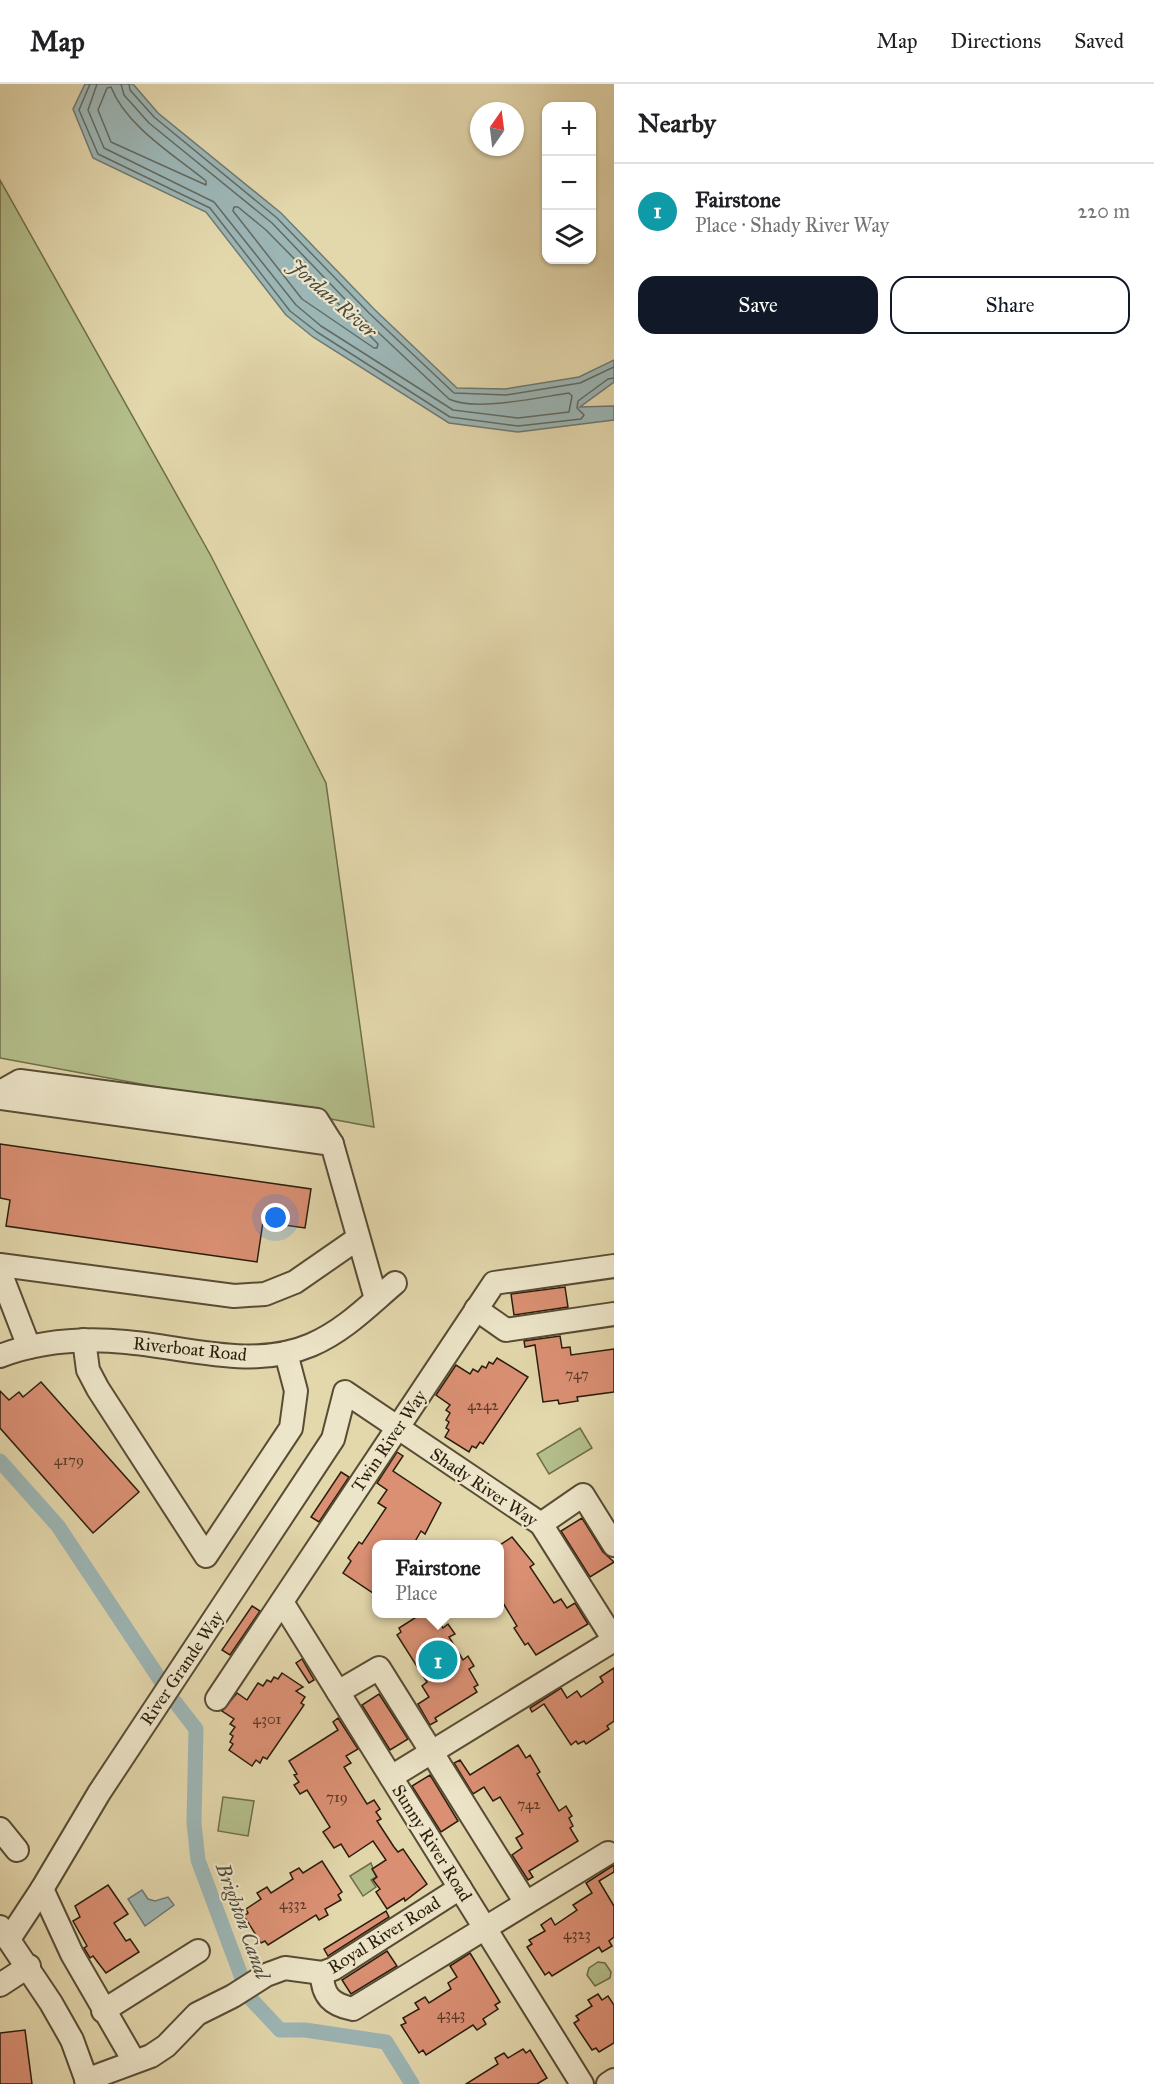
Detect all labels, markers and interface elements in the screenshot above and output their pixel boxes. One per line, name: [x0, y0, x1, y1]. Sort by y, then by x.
text: Map: [30, 24, 85, 59]
text: Map: [877, 28, 918, 54]
text: Directions: [951, 28, 1041, 54]
text: Saved: [1074, 28, 1124, 54]
north arrow: [470, 102, 524, 156]
map controls: [542, 102, 596, 264]
button: +: [542, 102, 596, 156]
text: Nearby: [638, 107, 716, 139]
button: −: [542, 156, 596, 210]
text: Fairstone: [695, 186, 781, 213]
text: 1: [654, 199, 661, 223]
text: 220 m: [1078, 199, 1130, 223]
button: layers: [542, 210, 596, 264]
text: Place · Shady River Way: [695, 213, 889, 237]
water label: Jordan River: [283, 253, 383, 344]
button: Save: [638, 276, 878, 334]
button: Share: [890, 276, 1130, 334]
your location: [261, 1203, 290, 1232]
street label: Riverboat Road: [132, 1332, 248, 1366]
house number: 747: [565, 1365, 589, 1383]
street label: Twin River Way: [347, 1385, 432, 1496]
house number: 4242: [467, 1396, 499, 1414]
street label: Shady River Way: [426, 1443, 542, 1531]
house number: 4179: [54, 1451, 84, 1469]
popup: [372, 1540, 504, 1618]
text: Fairstone: [395, 1554, 481, 1581]
text: Place: [395, 1581, 437, 1605]
street label: River Grande Way: [136, 1606, 229, 1730]
pin: 1: [418, 1638, 458, 1682]
house number: 4301: [253, 1710, 282, 1728]
street label: Sunny River Road: [387, 1780, 477, 1906]
house number: 719: [326, 1788, 348, 1806]
house number: 742: [517, 1795, 541, 1813]
water label: Brighton Canal: [211, 1859, 276, 1984]
street label: Royal River Road: [324, 1892, 444, 1978]
house number: 4332: [279, 1895, 307, 1913]
house number: 4323: [563, 1925, 591, 1943]
house number: 4343: [437, 2005, 465, 2023]

